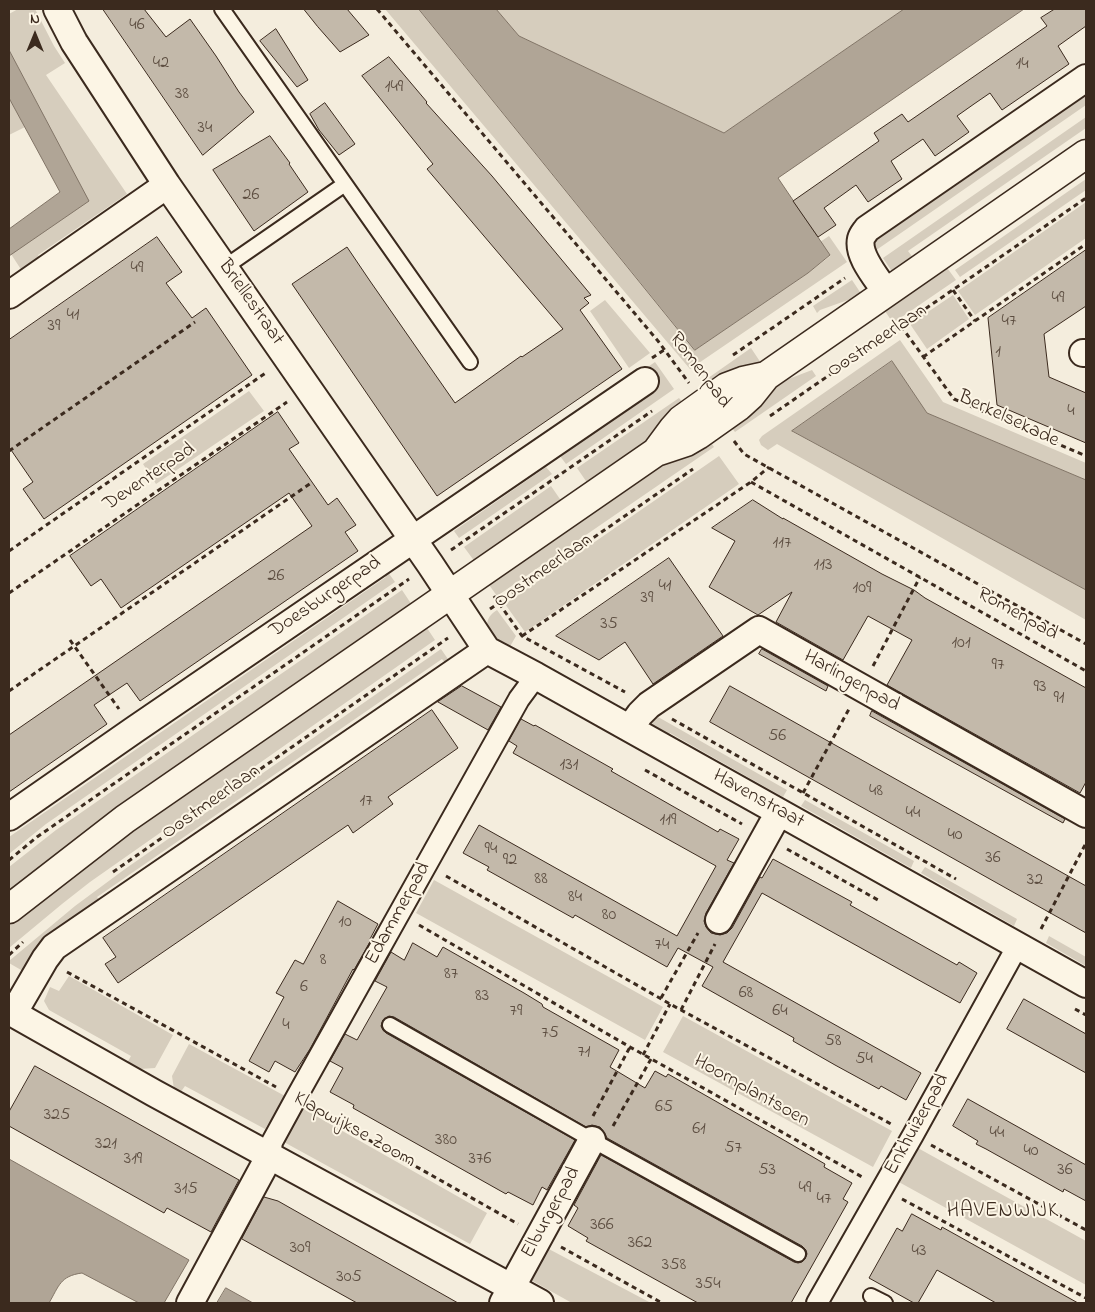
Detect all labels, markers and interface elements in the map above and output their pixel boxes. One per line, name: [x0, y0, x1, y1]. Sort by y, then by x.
text: N: [30, 9, 40, 30]
north arrow: [10, 10, 60, 60]
house number: 46: [129, 15, 145, 37]
house number: 42: [153, 53, 169, 75]
house number: 14: [1015, 54, 1029, 76]
house number: 149: [385, 77, 403, 99]
house number: 38: [175, 84, 189, 106]
house number: 34: [198, 118, 212, 140]
house number: 26: [243, 185, 259, 207]
street label: Briellestraat: [212, 255, 288, 351]
house number: 49: [131, 258, 143, 280]
house number: 49: [1052, 288, 1064, 310]
street label: Oostmeerlaan: [824, 300, 932, 384]
house number: 41: [66, 305, 80, 327]
house number: 47: [1002, 311, 1016, 333]
house number: 39: [48, 316, 60, 338]
street label: Romenpad: [663, 328, 735, 414]
house number: 1: [995, 342, 1001, 364]
street label: Berkelsekade: [954, 386, 1062, 454]
house number: 4: [1067, 401, 1075, 423]
street label: Deventerpad: [100, 439, 200, 517]
street label: Oostmeerlaan: [490, 529, 598, 615]
house number: 117: [773, 533, 791, 555]
street label: Doesburgerpad: [266, 552, 386, 644]
house number: 113: [814, 555, 832, 577]
house number: 26: [268, 566, 284, 588]
house number: 41: [658, 576, 672, 598]
house number: 109: [853, 578, 871, 600]
street label: Romenpad: [972, 583, 1062, 647]
house number: 39: [641, 588, 653, 610]
house number: 35: [600, 614, 618, 636]
house number: 101: [951, 633, 971, 655]
street label: Harlingenpad: [799, 646, 903, 718]
house number: 97: [992, 655, 1004, 677]
house number: 93: [1034, 677, 1046, 699]
house number: 91: [1053, 688, 1065, 710]
house number: 56: [768, 726, 786, 748]
house number: 131: [560, 755, 578, 777]
street label: Oostmeerlaan: [158, 760, 266, 846]
street label: Havenstraat: [708, 765, 808, 835]
house number: 48: [869, 781, 883, 803]
house number: 17: [359, 791, 373, 813]
house number: 44: [906, 803, 920, 825]
house number: 119: [660, 810, 676, 832]
house number: 40: [947, 825, 963, 847]
house number: 94: [485, 839, 497, 861]
house number: 36: [985, 848, 1001, 870]
house number: 92: [503, 850, 517, 872]
street label: Edammerpad: [361, 859, 437, 969]
house number: 88: [534, 869, 548, 891]
house number: 32: [1027, 870, 1043, 892]
house number: 84: [568, 887, 582, 909]
house number: 80: [602, 905, 616, 927]
house number: 10: [338, 912, 352, 934]
house number: 74: [655, 935, 669, 957]
house number: 8: [320, 950, 326, 972]
house number: 87: [444, 964, 458, 986]
house number: 6: [300, 977, 308, 999]
house number: 68: [739, 983, 753, 1005]
house number: 83: [475, 986, 489, 1008]
house number: 79: [510, 1001, 522, 1023]
house number: 64: [772, 1001, 788, 1023]
house number: 4: [282, 1015, 290, 1037]
house number: 75: [541, 1023, 559, 1045]
house number: 58: [824, 1031, 842, 1053]
house number: 71: [577, 1042, 591, 1064]
house number: 54: [855, 1049, 873, 1071]
street label: Hoornplantsoen: [689, 1050, 813, 1134]
street label: Enkhuizerpad: [880, 1070, 956, 1180]
street label: Klapwijkse Zoom: [289, 1088, 419, 1174]
house number: 65: [655, 1097, 673, 1119]
house number: 325: [44, 1105, 70, 1127]
house number: 61: [692, 1119, 706, 1141]
house number: 44: [990, 1123, 1004, 1145]
house number: 380: [435, 1130, 457, 1152]
house number: 321: [95, 1134, 117, 1156]
house number: 57: [724, 1138, 742, 1160]
house number: 40: [1023, 1141, 1039, 1163]
house number: 319: [124, 1149, 142, 1171]
house number: 376: [469, 1149, 491, 1171]
house number: 53: [758, 1160, 776, 1182]
house number: 36: [1057, 1160, 1073, 1182]
street label: Elburgerpad: [517, 1163, 587, 1263]
house number: 49: [799, 1178, 811, 1200]
house number: 315: [174, 1179, 198, 1201]
house number: 47: [817, 1189, 831, 1211]
district label: HAVENWIJK: [946, 1200, 1060, 1226]
house number: 366: [590, 1215, 614, 1237]
house number: 362: [628, 1233, 652, 1255]
house number: 309: [290, 1238, 310, 1260]
house number: 43: [912, 1241, 926, 1263]
house number: 358: [662, 1255, 686, 1277]
house number: 305: [336, 1267, 362, 1289]
house number: 354: [695, 1274, 721, 1296]

